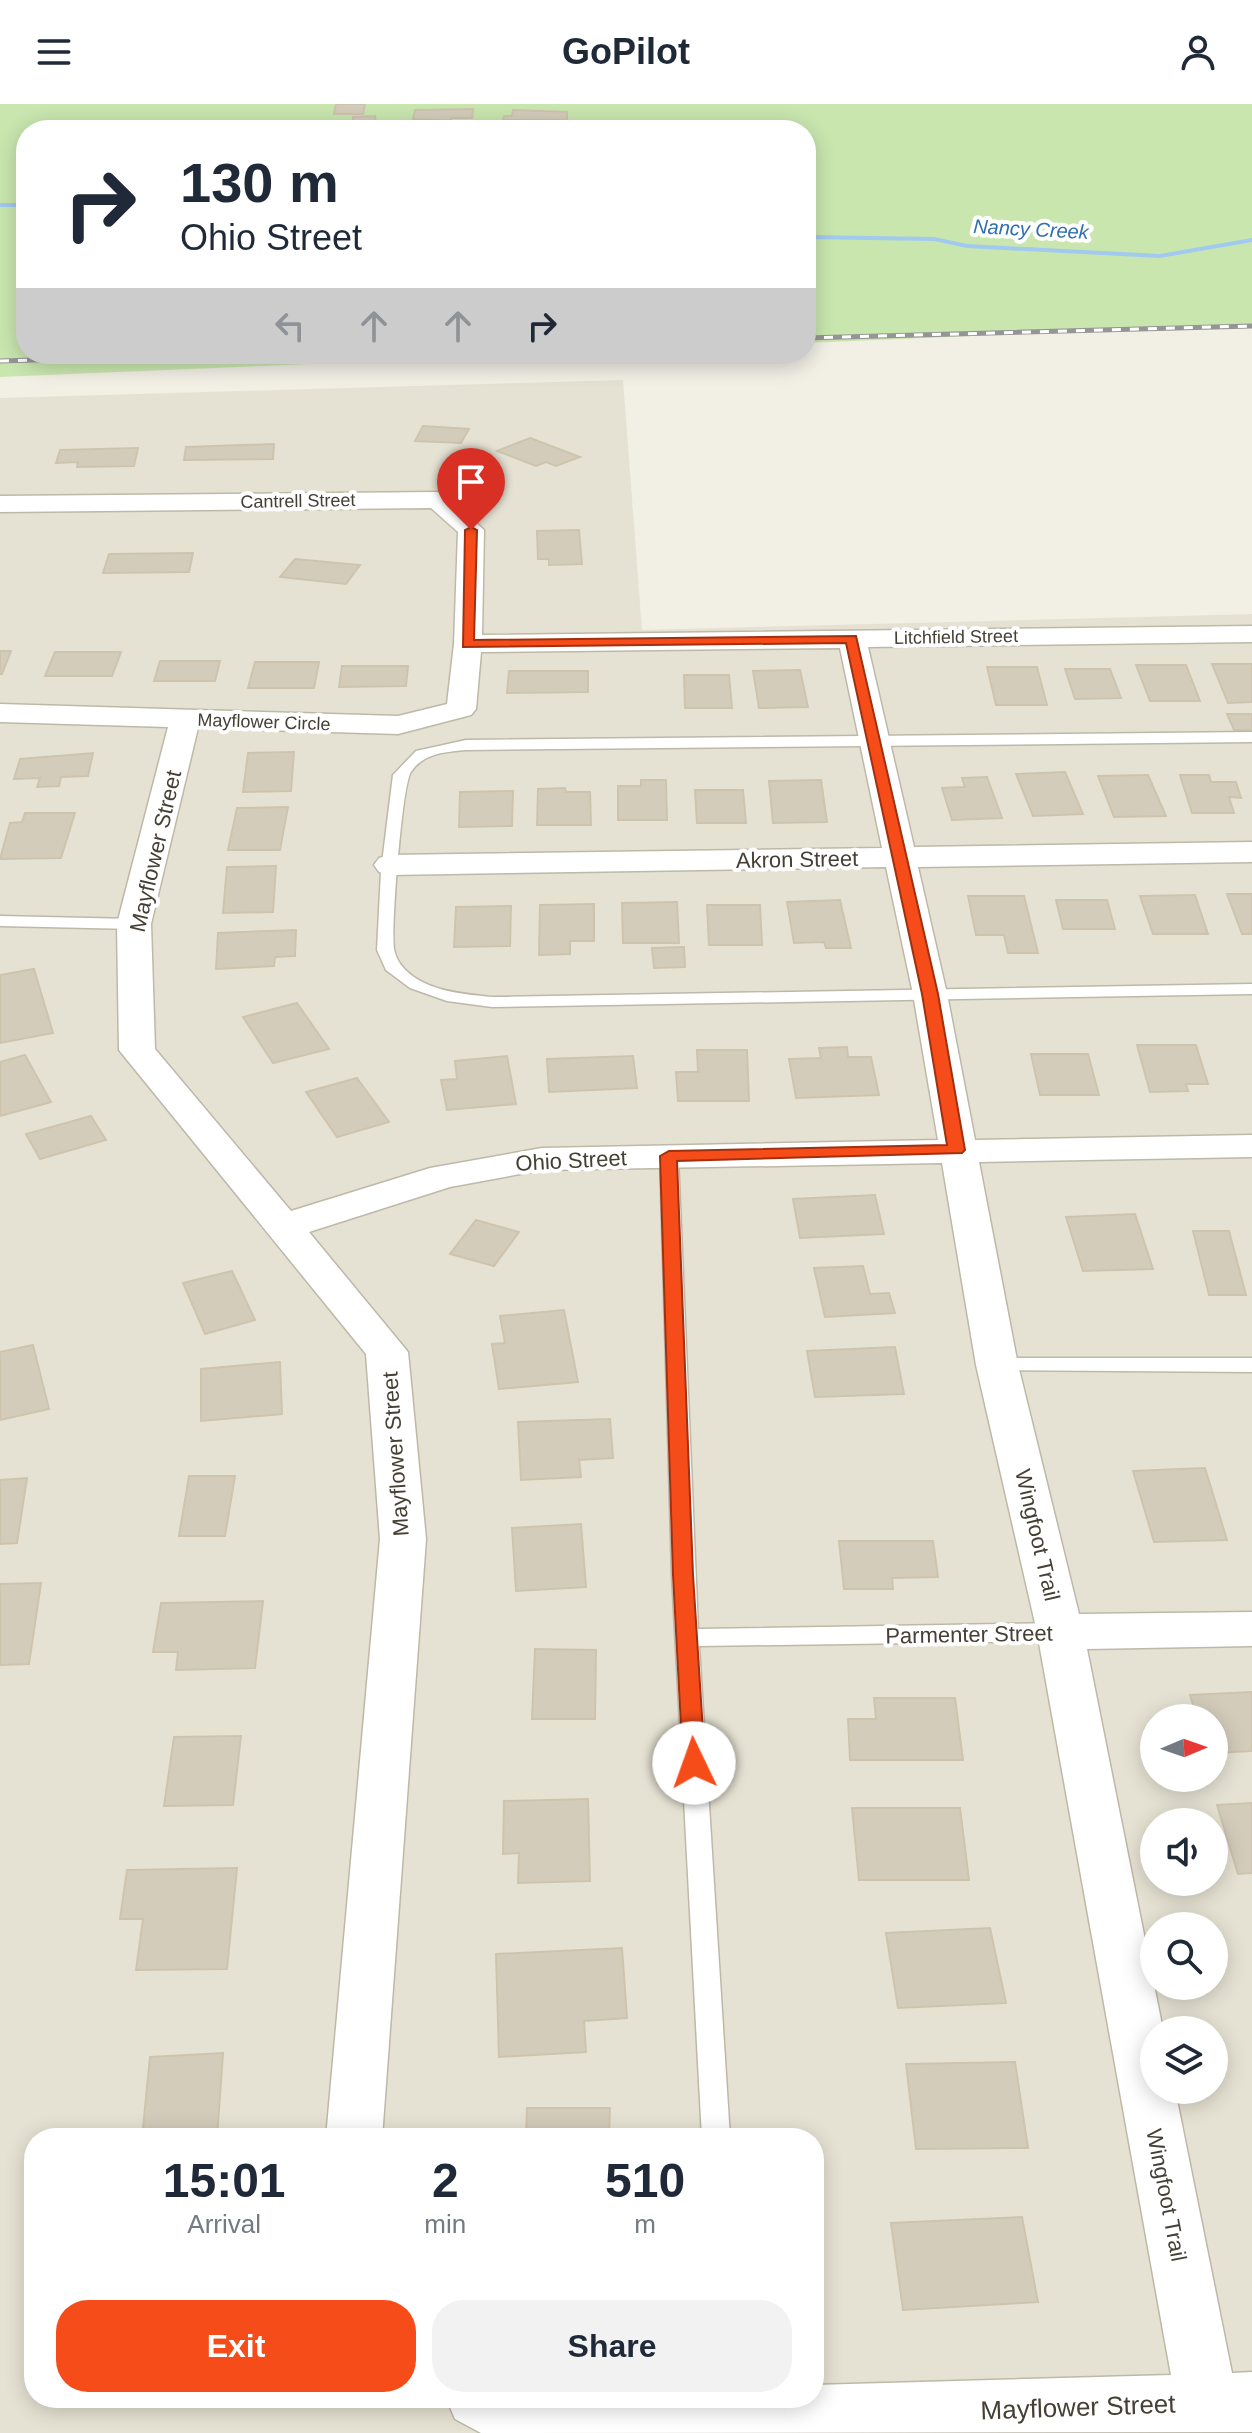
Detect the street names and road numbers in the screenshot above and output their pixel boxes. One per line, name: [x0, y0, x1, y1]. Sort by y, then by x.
street label: Cantrell Street: [240, 490, 356, 512]
street label: Litchfield Street: [894, 626, 1018, 648]
street label: Mayflower Circle: [197, 710, 331, 734]
street label: Mayflower Street: [125, 768, 186, 934]
street label: Akron Street: [736, 846, 858, 873]
street label: Ohio Street: [515, 1145, 627, 1176]
street label: Mayflower Street: [377, 1371, 414, 1537]
street label: Wingfoot Trail: [1010, 1467, 1065, 1603]
street label: Parmenter Street: [885, 1621, 1053, 1648]
street label: Wingfoot Trail: [1141, 2127, 1192, 2263]
street label: Mayflower Street: [980, 2389, 1177, 2425]

